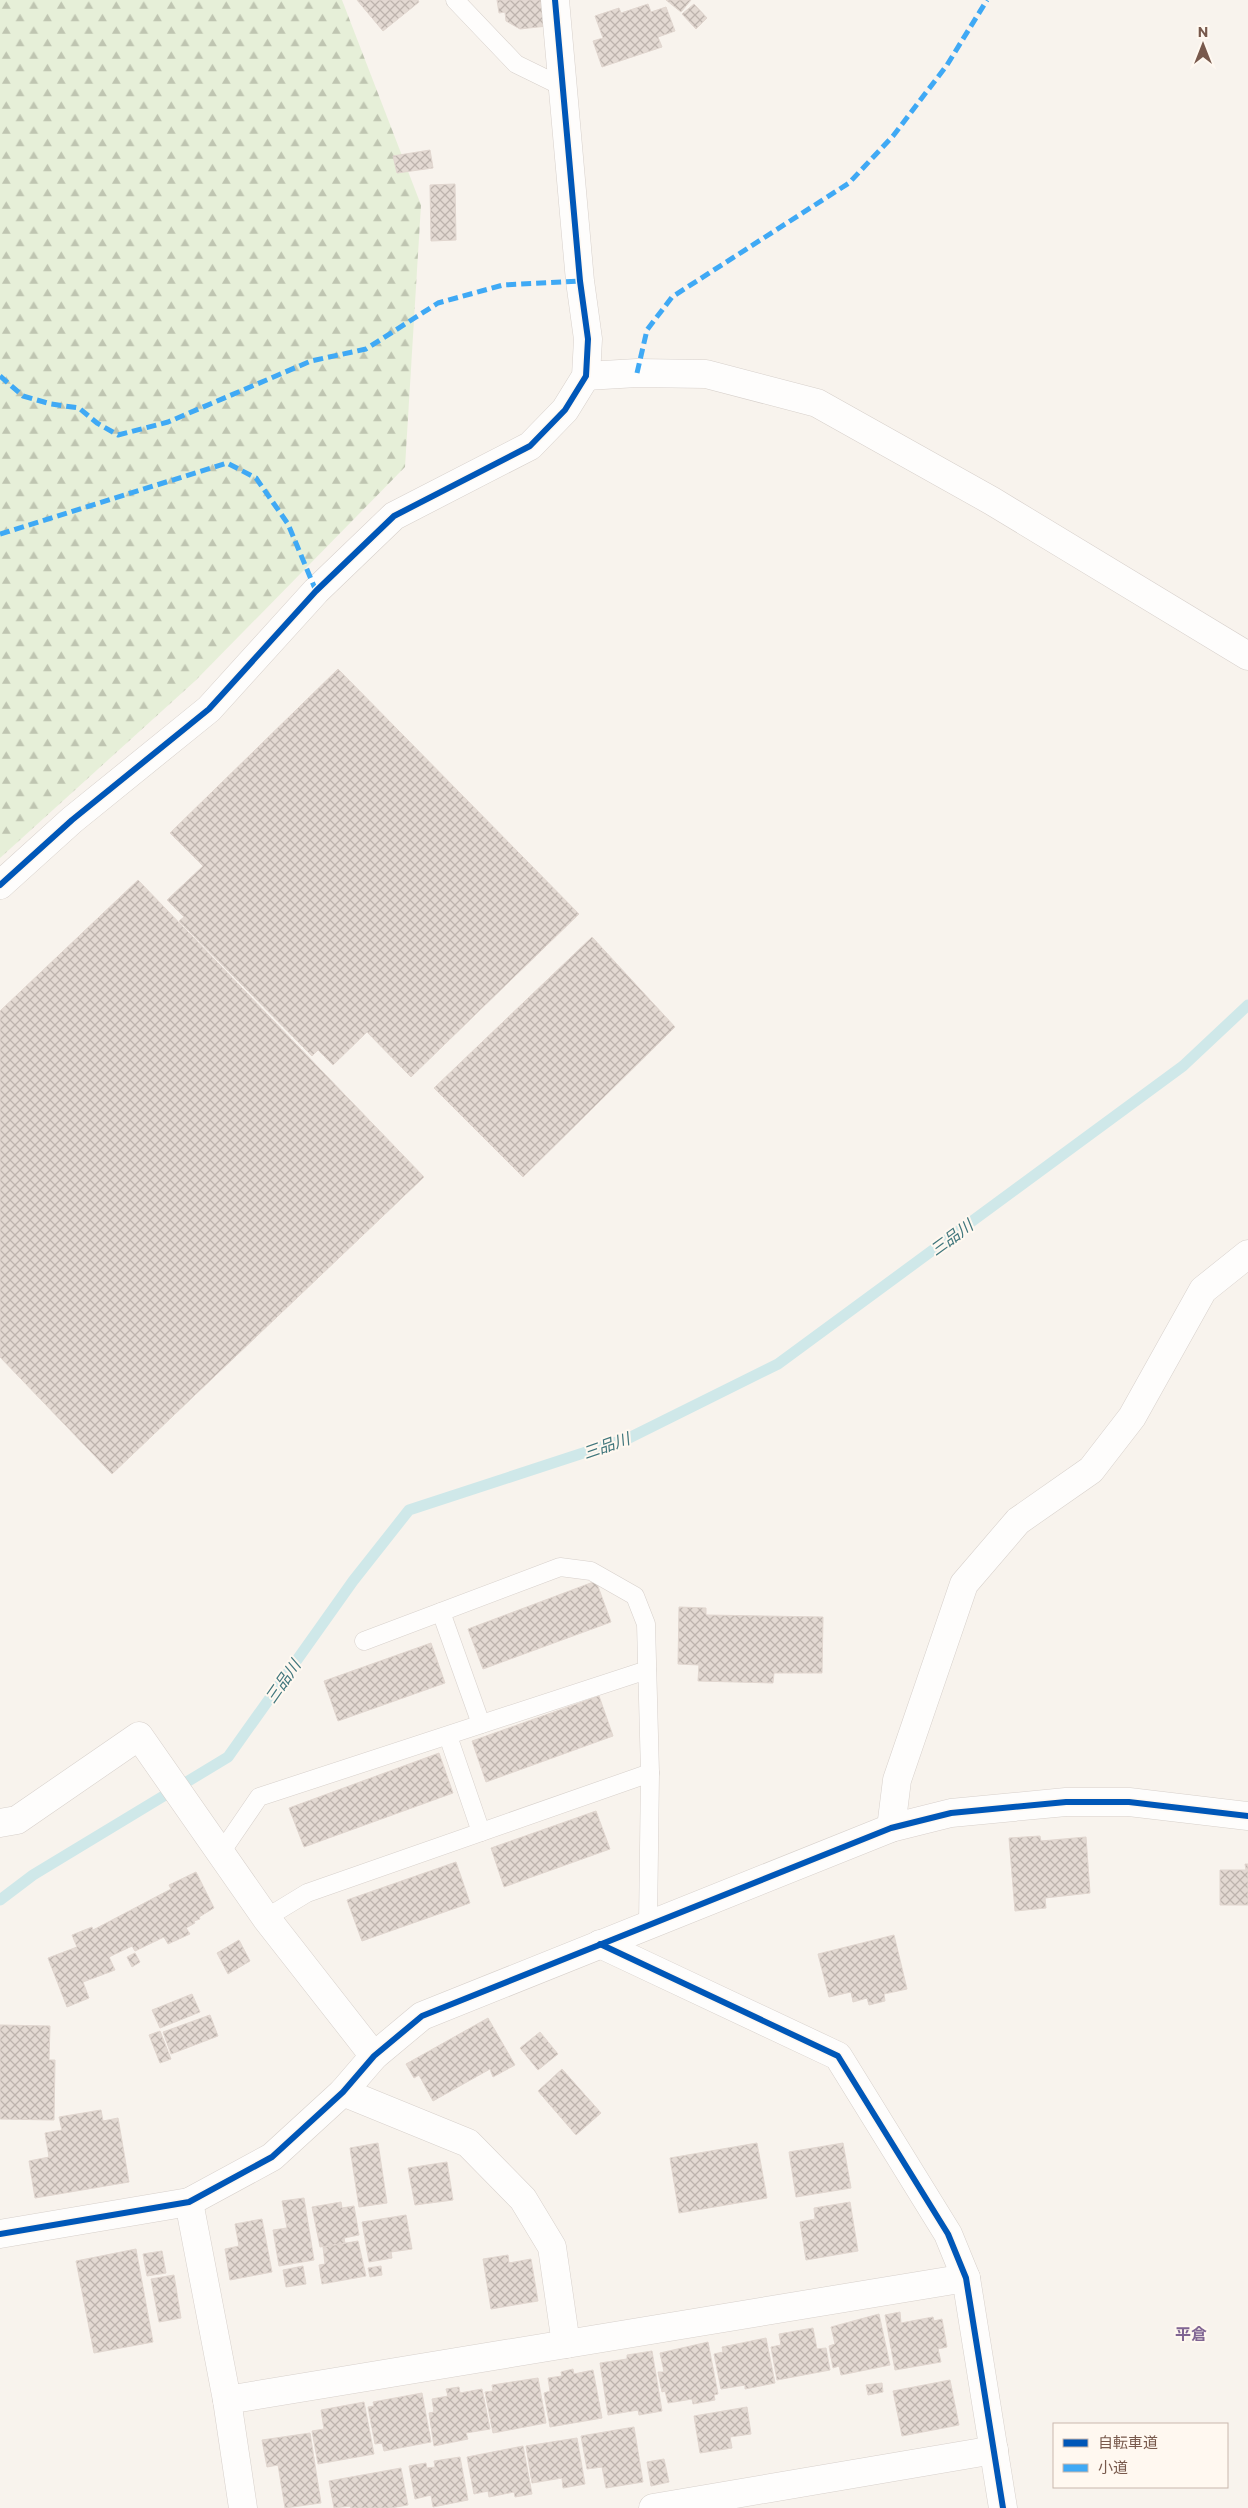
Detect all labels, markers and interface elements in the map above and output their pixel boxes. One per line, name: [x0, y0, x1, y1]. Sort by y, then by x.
north arrow: [1178, 20, 1228, 70]
text: N: [1198, 23, 1208, 40]
water label: 三品川: [926, 1214, 978, 1259]
water label: 三品川: [580, 1428, 634, 1462]
water label: 三品川: [260, 1654, 305, 1706]
district label: 平倉: [1175, 2324, 1207, 2343]
legend: [1053, 2423, 1228, 2488]
text: 自転車道: [1098, 2433, 1158, 2451]
text: 小道: [1098, 2458, 1128, 2476]

